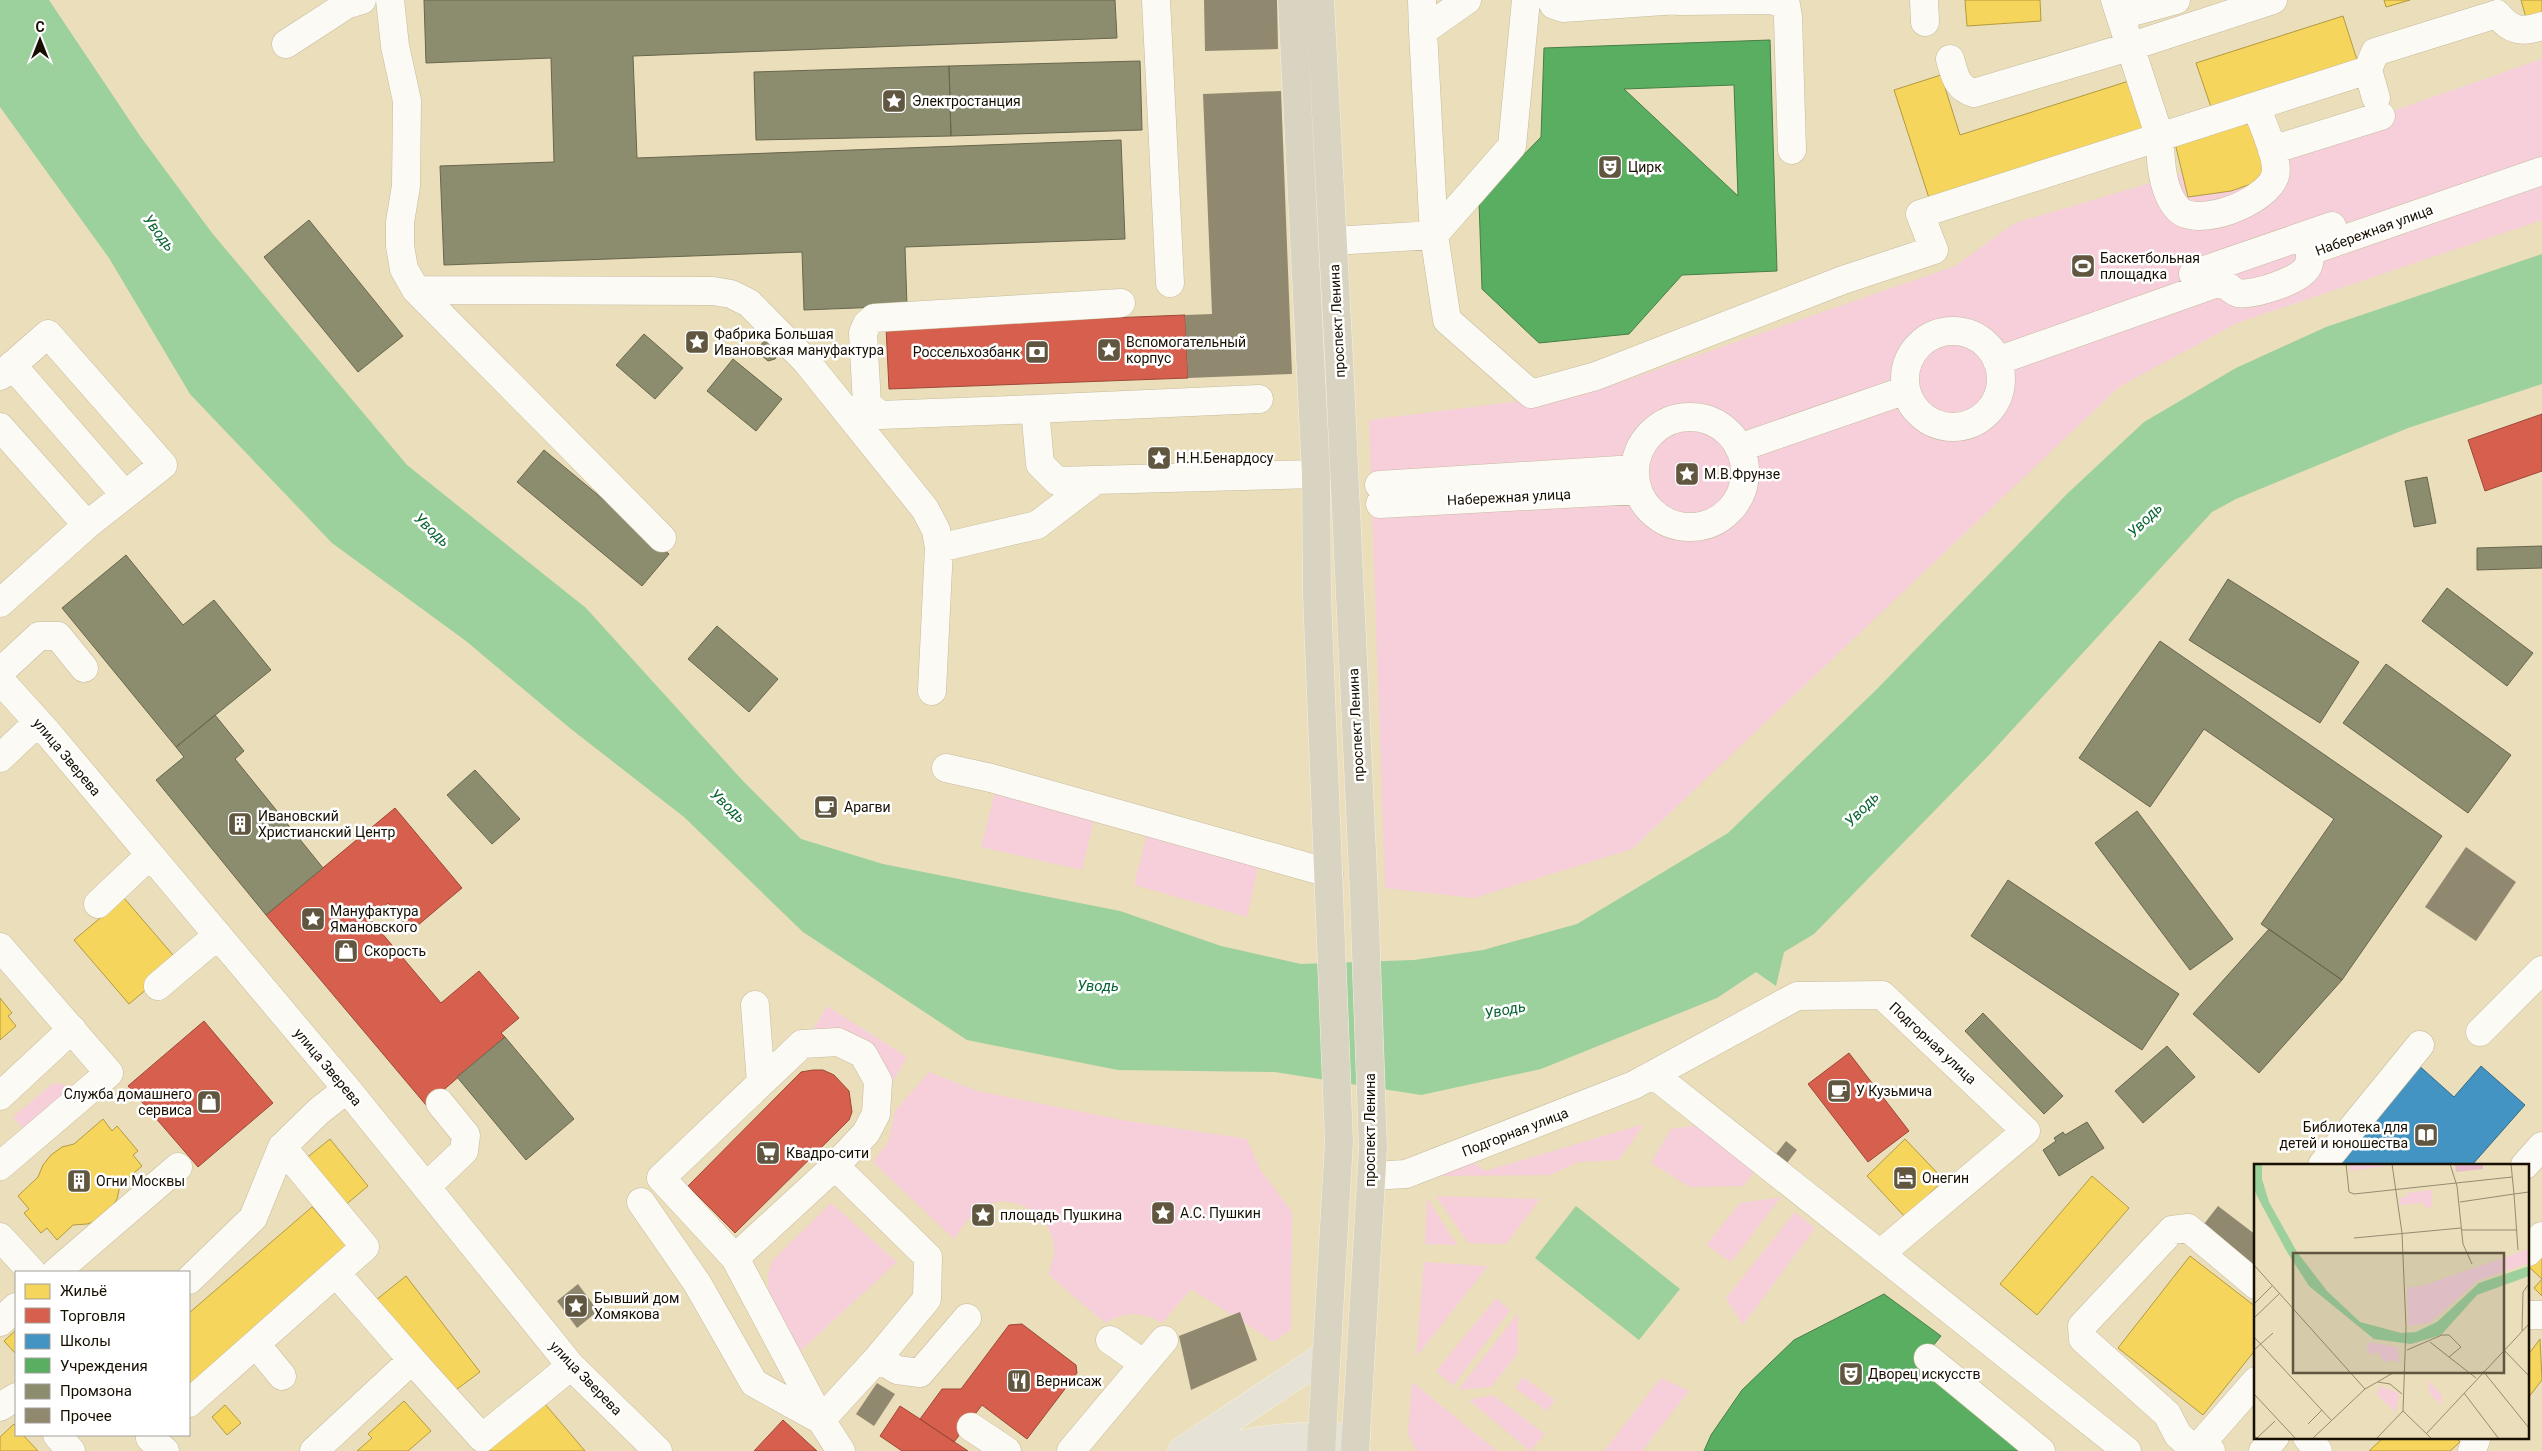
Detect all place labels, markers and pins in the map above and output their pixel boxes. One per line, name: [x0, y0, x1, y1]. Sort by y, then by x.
place icon: Электростанция: [881, 88, 907, 114]
place label: Электростанция: [912, 93, 1021, 109]
theatre icon: Цирк: [1597, 154, 1623, 180]
place label: Цирк: [1628, 159, 1662, 175]
place label: Баскетбольная площадка: [2100, 250, 2200, 282]
sports icon: Баскетбольная площадка: [2070, 253, 2096, 279]
place label: Фабрика Большая Ивановская мануфактура: [714, 326, 884, 358]
place icon: Фабрика Большая Ивановская мануфактура: [684, 329, 710, 355]
place label: Вспомогательный корпус: [1126, 334, 1246, 366]
place icon: Вспомогательный корпус: [1096, 337, 1122, 363]
bank icon: Россельхозбанк: [1024, 339, 1050, 365]
place label: Россельхозбанк: [913, 344, 1020, 360]
place icon: Н.Н.Бенардосу: [1146, 445, 1172, 471]
place label: Н.Н.Бенардосу: [1176, 450, 1274, 466]
place icon: М.В.Фрунзе: [1674, 461, 1700, 487]
place label: М.В.Фрунзе: [1704, 466, 1780, 482]
cafe icon: Арагви: [813, 794, 839, 820]
place label: Арагви: [844, 799, 891, 815]
place label: Ивановский Христианский Центр: [258, 808, 396, 840]
building icon: Ивановский Христианский Центр: [227, 811, 253, 837]
place label: Мануфактура Ямановского: [330, 903, 419, 935]
place icon: Мануфактура Ямановского: [300, 906, 326, 932]
shop icon: Скорость: [333, 938, 359, 964]
place label: Скорость: [364, 943, 426, 959]
cafe icon: У Кузьмича: [1826, 1078, 1852, 1104]
place label: У Кузьмича: [1856, 1083, 1932, 1099]
place label: Служба домашнего сервиса: [64, 1086, 192, 1118]
shop icon: Служба домашнего сервиса: [196, 1089, 222, 1115]
place label: Библиотека для детей и юношества: [2280, 1119, 2408, 1151]
library icon: Библиотека для детей и юношества: [2413, 1122, 2439, 1148]
supermarket icon: Квадро-сити: [755, 1140, 781, 1166]
place label: Квадро-сити: [786, 1145, 869, 1161]
hotel icon: Онегин: [1892, 1165, 1918, 1191]
building icon: Огни Москвы: [66, 1168, 92, 1194]
place label: Онегин: [1922, 1170, 1969, 1186]
place label: Огни Москвы: [96, 1173, 185, 1189]
place icon: А.C. Пушкин: [1150, 1200, 1176, 1226]
place icon: площадь Пушкина: [970, 1202, 996, 1228]
place label: А.C. Пушкин: [1180, 1205, 1261, 1221]
place label: площадь Пушкина: [1000, 1207, 1122, 1223]
place label: Бывший дом Хомякова: [594, 1290, 679, 1322]
place icon: Бывший дом Хомякова: [563, 1293, 589, 1319]
theatre icon: Дворец искусств: [1838, 1361, 1864, 1387]
place label: Дворец искусств: [1868, 1366, 1980, 1382]
restaurant icon: Вернисаж: [1006, 1368, 1032, 1394]
place label: Вернисаж: [1036, 1373, 1102, 1389]

